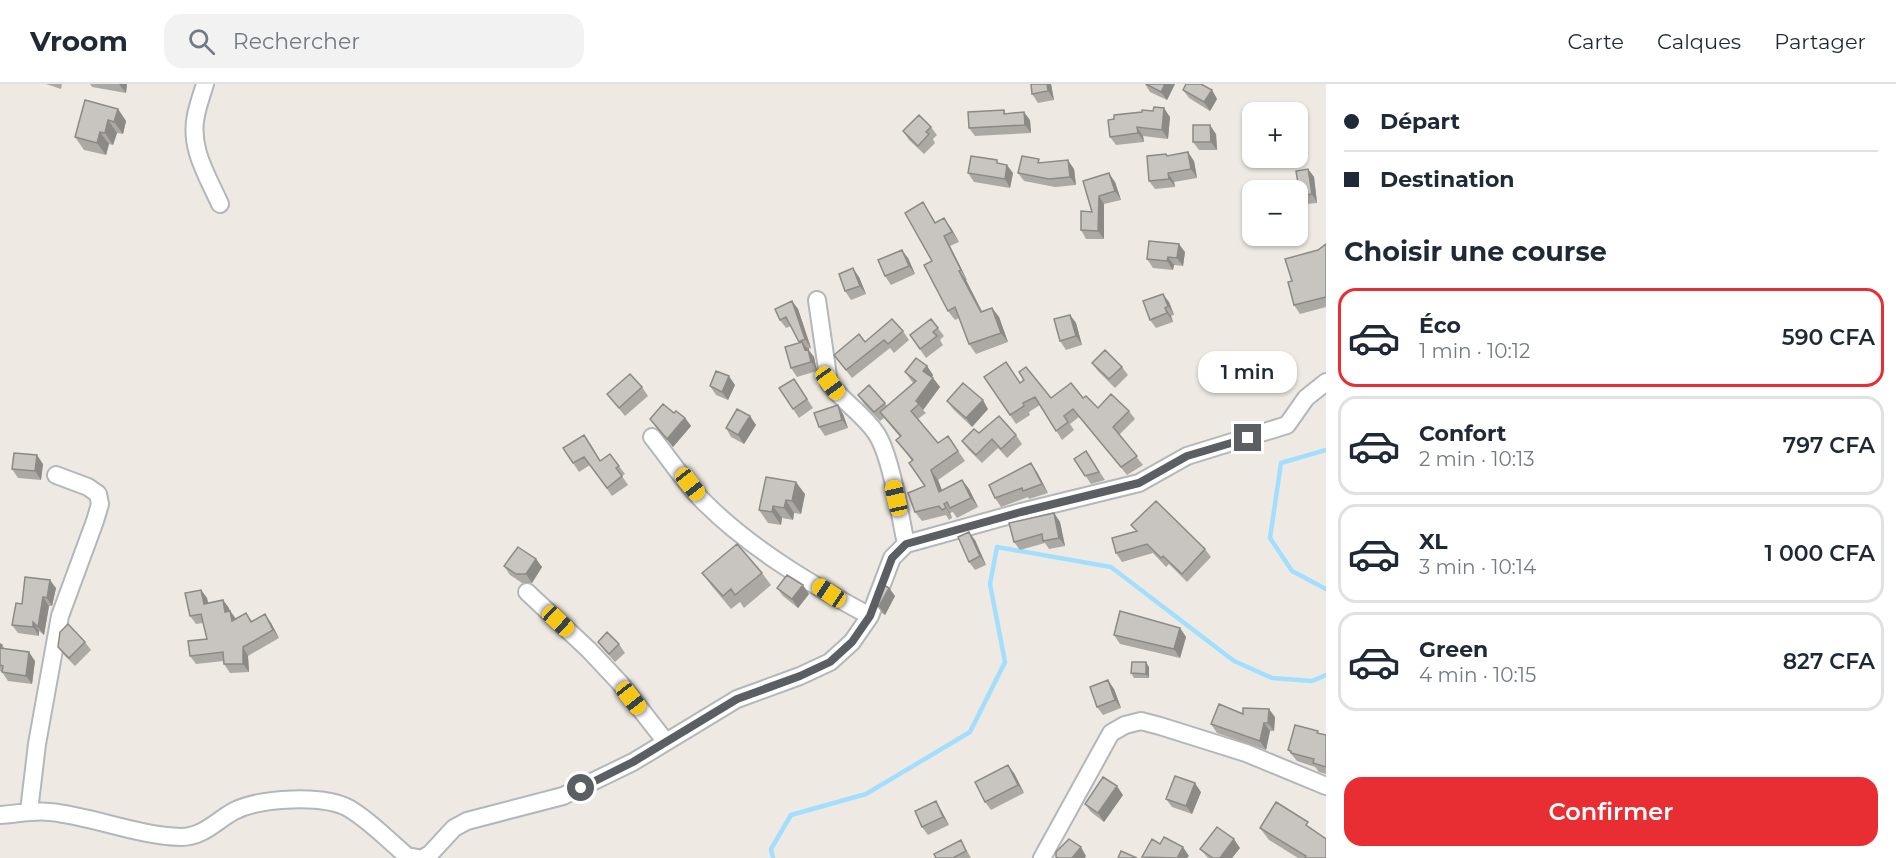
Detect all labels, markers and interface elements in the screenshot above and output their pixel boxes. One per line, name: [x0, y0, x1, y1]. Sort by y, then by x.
search box: [164, 14, 584, 68]
text: Vroom: [30, 24, 128, 58]
icon: search: [185, 25, 218, 58]
text: Rechercher: [233, 28, 360, 55]
text: Carte: [1567, 29, 1624, 54]
text: Calques: [1657, 29, 1741, 54]
text: Partager: [1774, 29, 1866, 54]
map controls: [1242, 102, 1308, 246]
button: +: [1242, 102, 1308, 168]
text: Départ: [1380, 108, 1460, 135]
text: Destination: [1380, 166, 1515, 193]
button: −: [1242, 180, 1308, 246]
text: Choisir une course: [1344, 235, 1607, 268]
icon: car: [1347, 311, 1401, 365]
text: Éco: [1419, 312, 1461, 339]
text: 590 CFA: [1782, 324, 1875, 351]
text: 1 min · 10:12: [1419, 339, 1530, 363]
callout: 1 min: [1198, 351, 1298, 393]
text: 1 min: [1221, 360, 1274, 384]
car: [812, 363, 848, 403]
icon: car: [1347, 419, 1401, 473]
text: Confort: [1419, 420, 1506, 447]
route end: [1234, 424, 1261, 451]
text: 797 CFA: [1783, 432, 1875, 459]
text: 2 min · 10:13: [1419, 447, 1534, 471]
car: [672, 464, 708, 504]
car: [883, 478, 909, 518]
icon: car: [1347, 527, 1401, 581]
text: XL: [1419, 528, 1448, 555]
text: 1 000 CFA: [1764, 540, 1875, 567]
text: 3 min · 10:14: [1419, 555, 1536, 579]
car: [809, 575, 849, 611]
car: [539, 602, 577, 640]
icon: car: [1347, 635, 1401, 689]
text: Green: [1419, 636, 1488, 663]
text: 827 CFA: [1783, 648, 1875, 675]
text: 4 min · 10:15: [1419, 663, 1536, 687]
car: [613, 678, 649, 718]
route start: [567, 774, 594, 801]
button: Confirmer: [1344, 777, 1878, 846]

